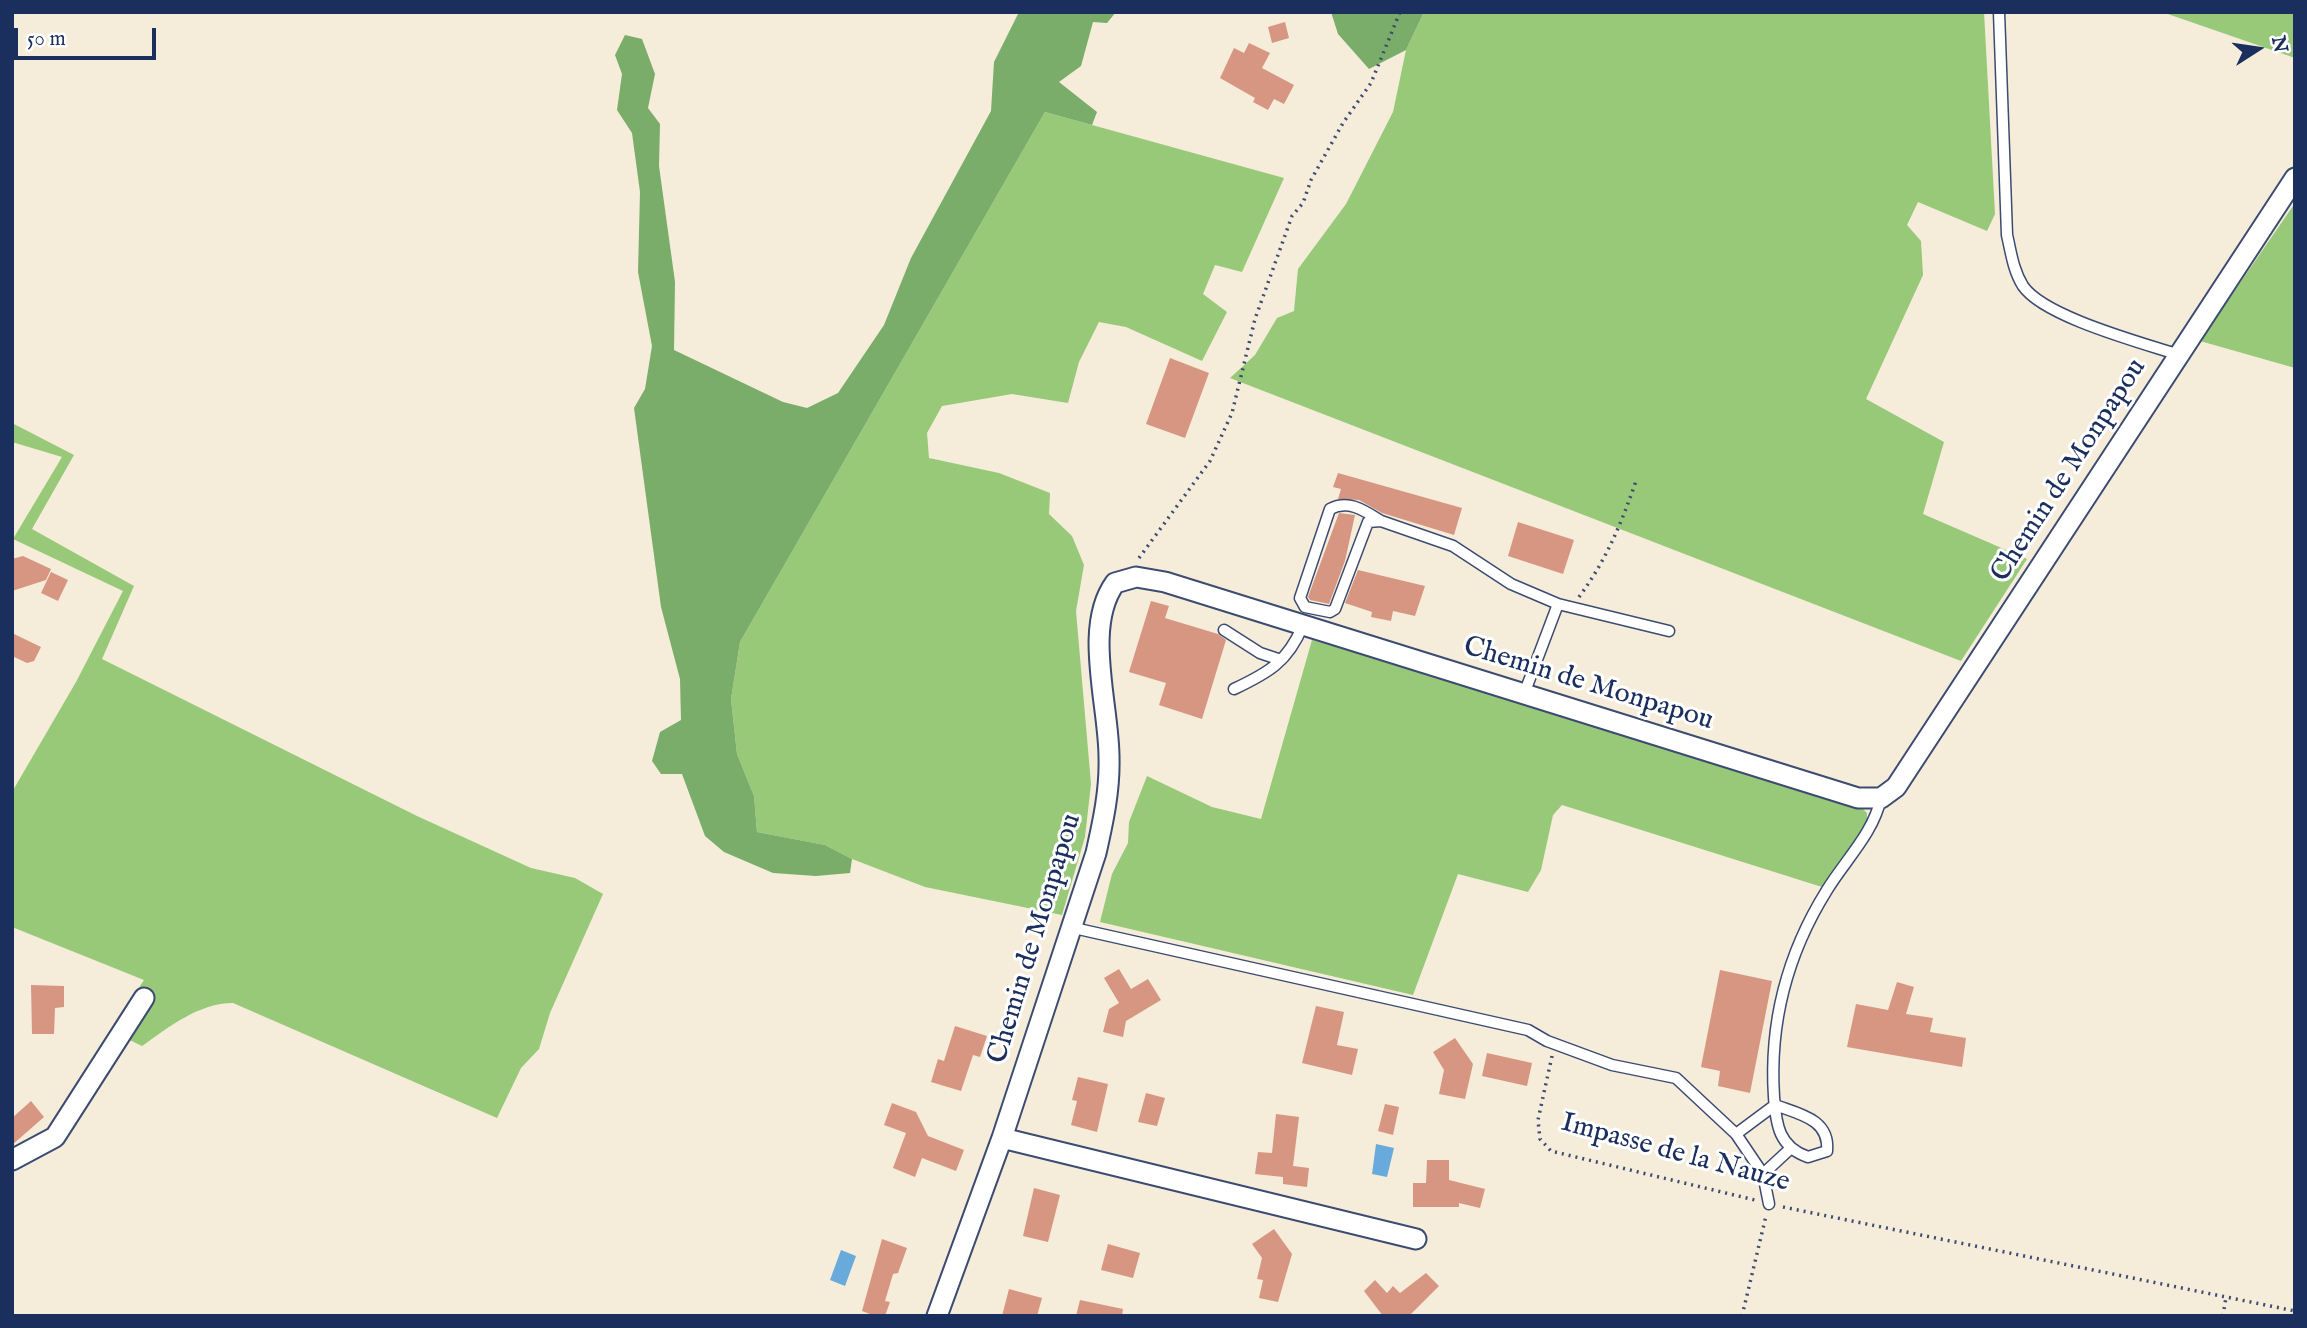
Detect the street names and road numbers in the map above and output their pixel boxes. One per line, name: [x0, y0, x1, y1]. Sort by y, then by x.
street label: Chemin de Monpapou: [1985, 353, 2155, 589]
street label: Chemin de Monpapou: [1459, 631, 1717, 739]
street label: Chemin de Monpapou: [982, 810, 1090, 1068]
street label: Impasse de la Nauze: [1557, 1107, 1793, 1201]

